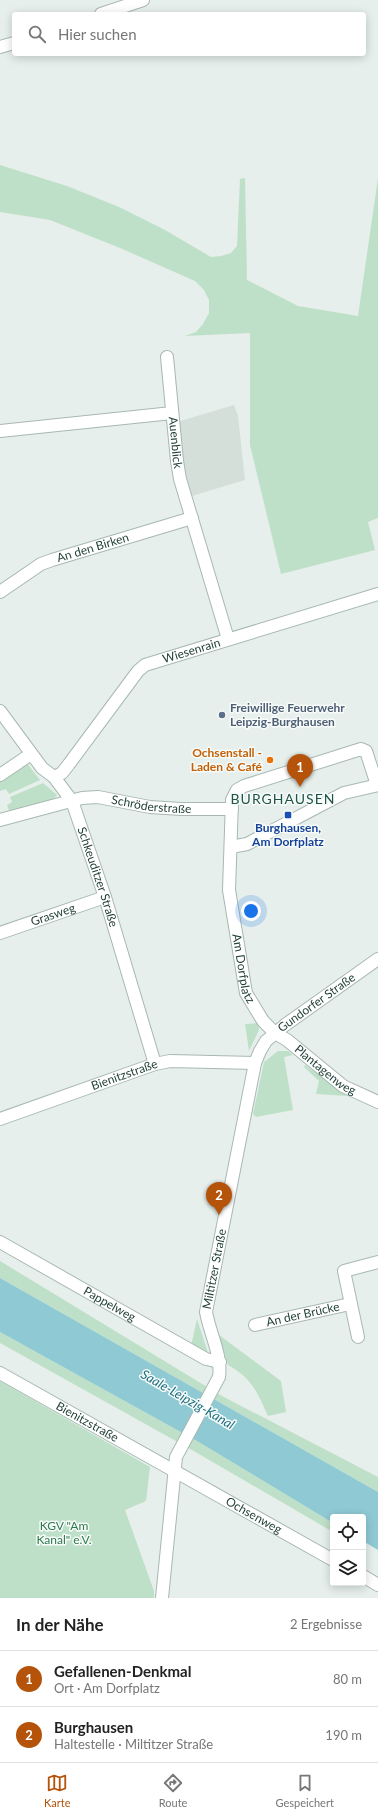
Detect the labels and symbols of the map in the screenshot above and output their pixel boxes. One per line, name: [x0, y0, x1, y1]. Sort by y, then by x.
street label: Auenblick: [166, 416, 186, 470]
street label: An den Birken: [55, 529, 131, 565]
street label: Wiesenrain: [161, 634, 222, 666]
place label: Freiwillige Feuerwehr Leipzig-Burghausen: [230, 700, 345, 729]
marker: Freiwillige Feuerwehr Leipzig-Burghausen: [217, 710, 227, 720]
place label: Ochsenstall - Laden & Café: [191, 745, 263, 774]
pin: 1: [287, 754, 313, 787]
marker: Ochsenstall - Laden & Café: [265, 755, 275, 765]
district label: BURGHAUSEN: [231, 790, 335, 807]
street label: Schröderstraße: [110, 792, 191, 816]
marker: Burghausen, Am Dorfplatz: [283, 810, 293, 820]
place label: Burghausen, Am Dorfplatz: [251, 820, 324, 849]
street label: Schkeuditzer Straße: [74, 825, 122, 929]
street label: Grasweg: [29, 900, 77, 929]
your location: [241, 901, 261, 921]
street label: Am Dorfplatz: [229, 933, 259, 1006]
street label: Gundorfer Straße: [274, 970, 358, 1035]
street label: Plantagenweg: [292, 1041, 359, 1098]
street label: Bienitzstraße: [89, 1056, 159, 1093]
pin: 2: [206, 1182, 232, 1215]
street label: Miltitzer Straße: [199, 1228, 229, 1310]
street label: Pappelweg: [81, 1283, 139, 1325]
street label: An der Brücke: [265, 1299, 341, 1329]
water label: Saale-Leipzig-Kanal: [138, 1366, 238, 1432]
street label: Bienitzstraße: [54, 1398, 121, 1445]
street label: Ochsenweg: [223, 1493, 285, 1537]
park label: KGV "Am Kanal" e.V.: [36, 1518, 92, 1547]

